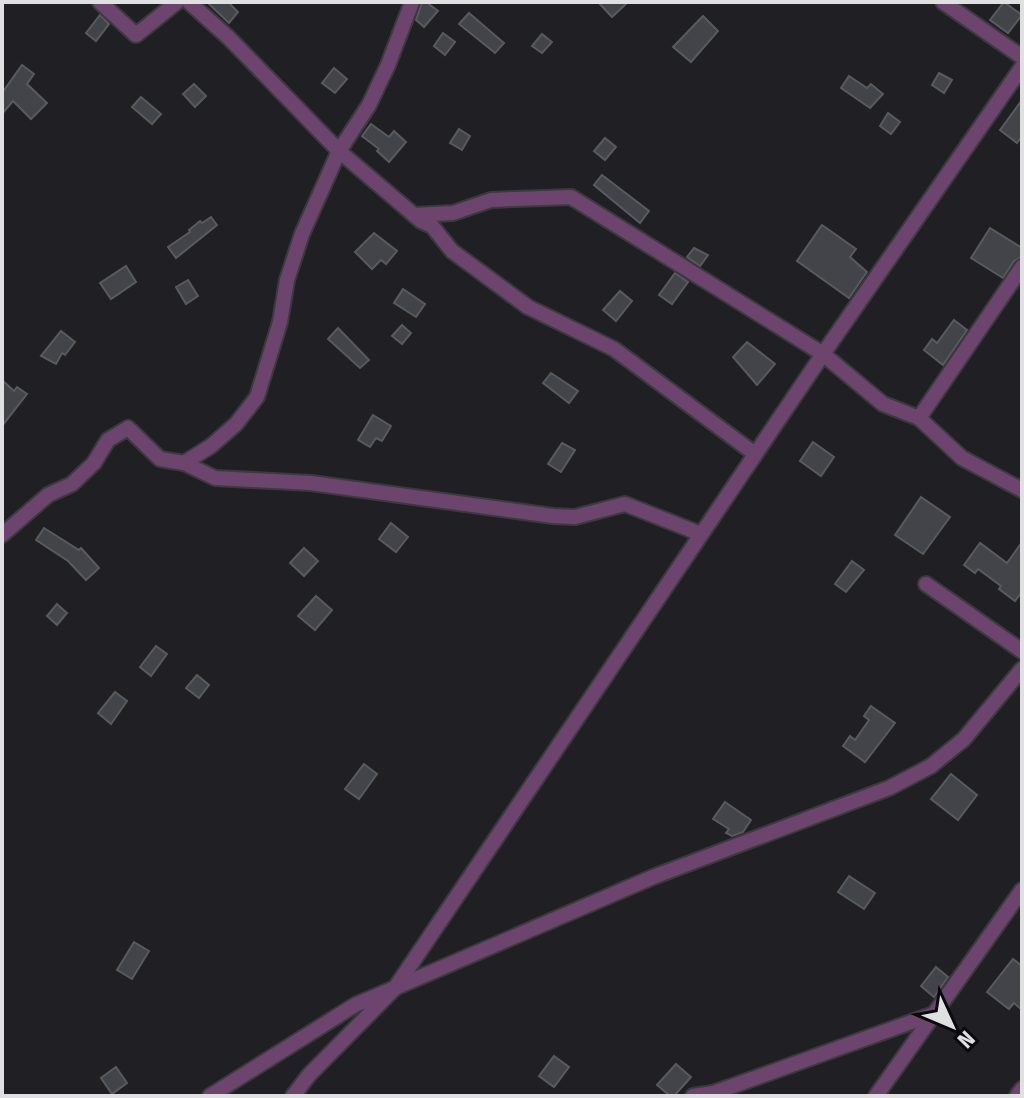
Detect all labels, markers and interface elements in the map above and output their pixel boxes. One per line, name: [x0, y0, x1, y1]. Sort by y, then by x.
north arrow: [912, 986, 992, 1066]
text: N: [952, 1025, 980, 1054]

